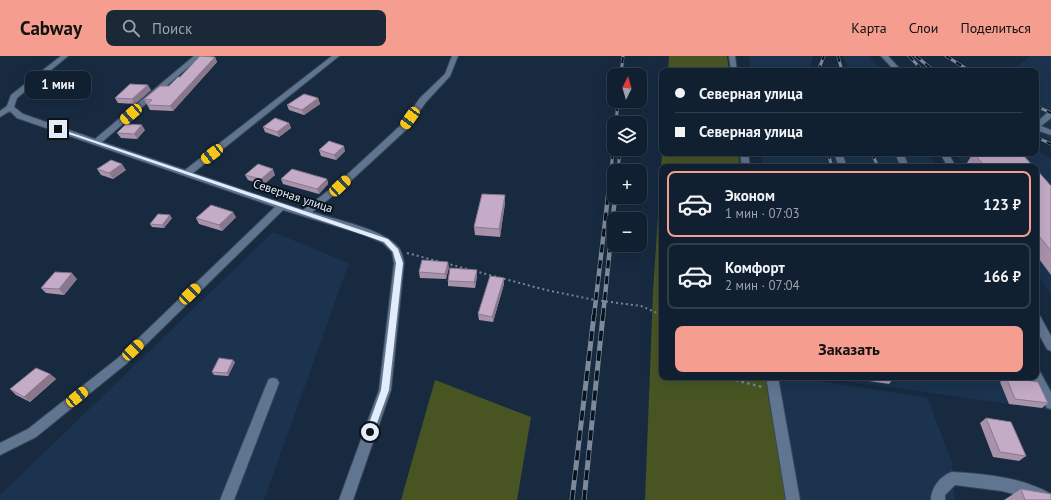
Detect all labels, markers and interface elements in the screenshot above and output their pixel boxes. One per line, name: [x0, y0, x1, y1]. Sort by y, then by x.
search box: [106, 10, 386, 46]
text: Cabway: [20, 16, 82, 40]
icon: search: [120, 17, 142, 39]
text: Поиск: [152, 19, 192, 38]
text: Карта: [851, 19, 887, 37]
text: Слои: [909, 19, 938, 37]
text: Поделиться: [960, 19, 1031, 37]
north arrow: [607, 68, 647, 108]
map controls: [607, 68, 647, 252]
callout: 1 мин: [25, 71, 91, 99]
text: 1 мин: [41, 76, 75, 93]
text: Северная улица: [699, 84, 803, 103]
car: [118, 102, 144, 126]
car: [398, 105, 422, 131]
button: layers: [607, 116, 647, 156]
route end: [49, 120, 67, 138]
text: Северная улица: [699, 122, 803, 141]
car: [199, 142, 225, 166]
button: +: [607, 164, 647, 204]
car: [327, 173, 353, 199]
street label: Северная улица: [251, 176, 335, 215]
icon: car: [677, 186, 713, 222]
text: Эконом: [725, 186, 775, 205]
text: 123 ₽: [983, 195, 1021, 214]
text: 1 мин · 07:03: [725, 205, 800, 222]
button: −: [607, 212, 647, 252]
icon: car: [677, 258, 713, 294]
text: Комфорт: [725, 258, 785, 277]
text: 166 ₽: [983, 267, 1021, 286]
text: 2 мин · 07:04: [725, 277, 800, 294]
car: [177, 281, 203, 307]
button: Заказать: [675, 326, 1023, 372]
car: [120, 337, 146, 363]
car: [64, 385, 90, 409]
route start: [361, 423, 379, 441]

